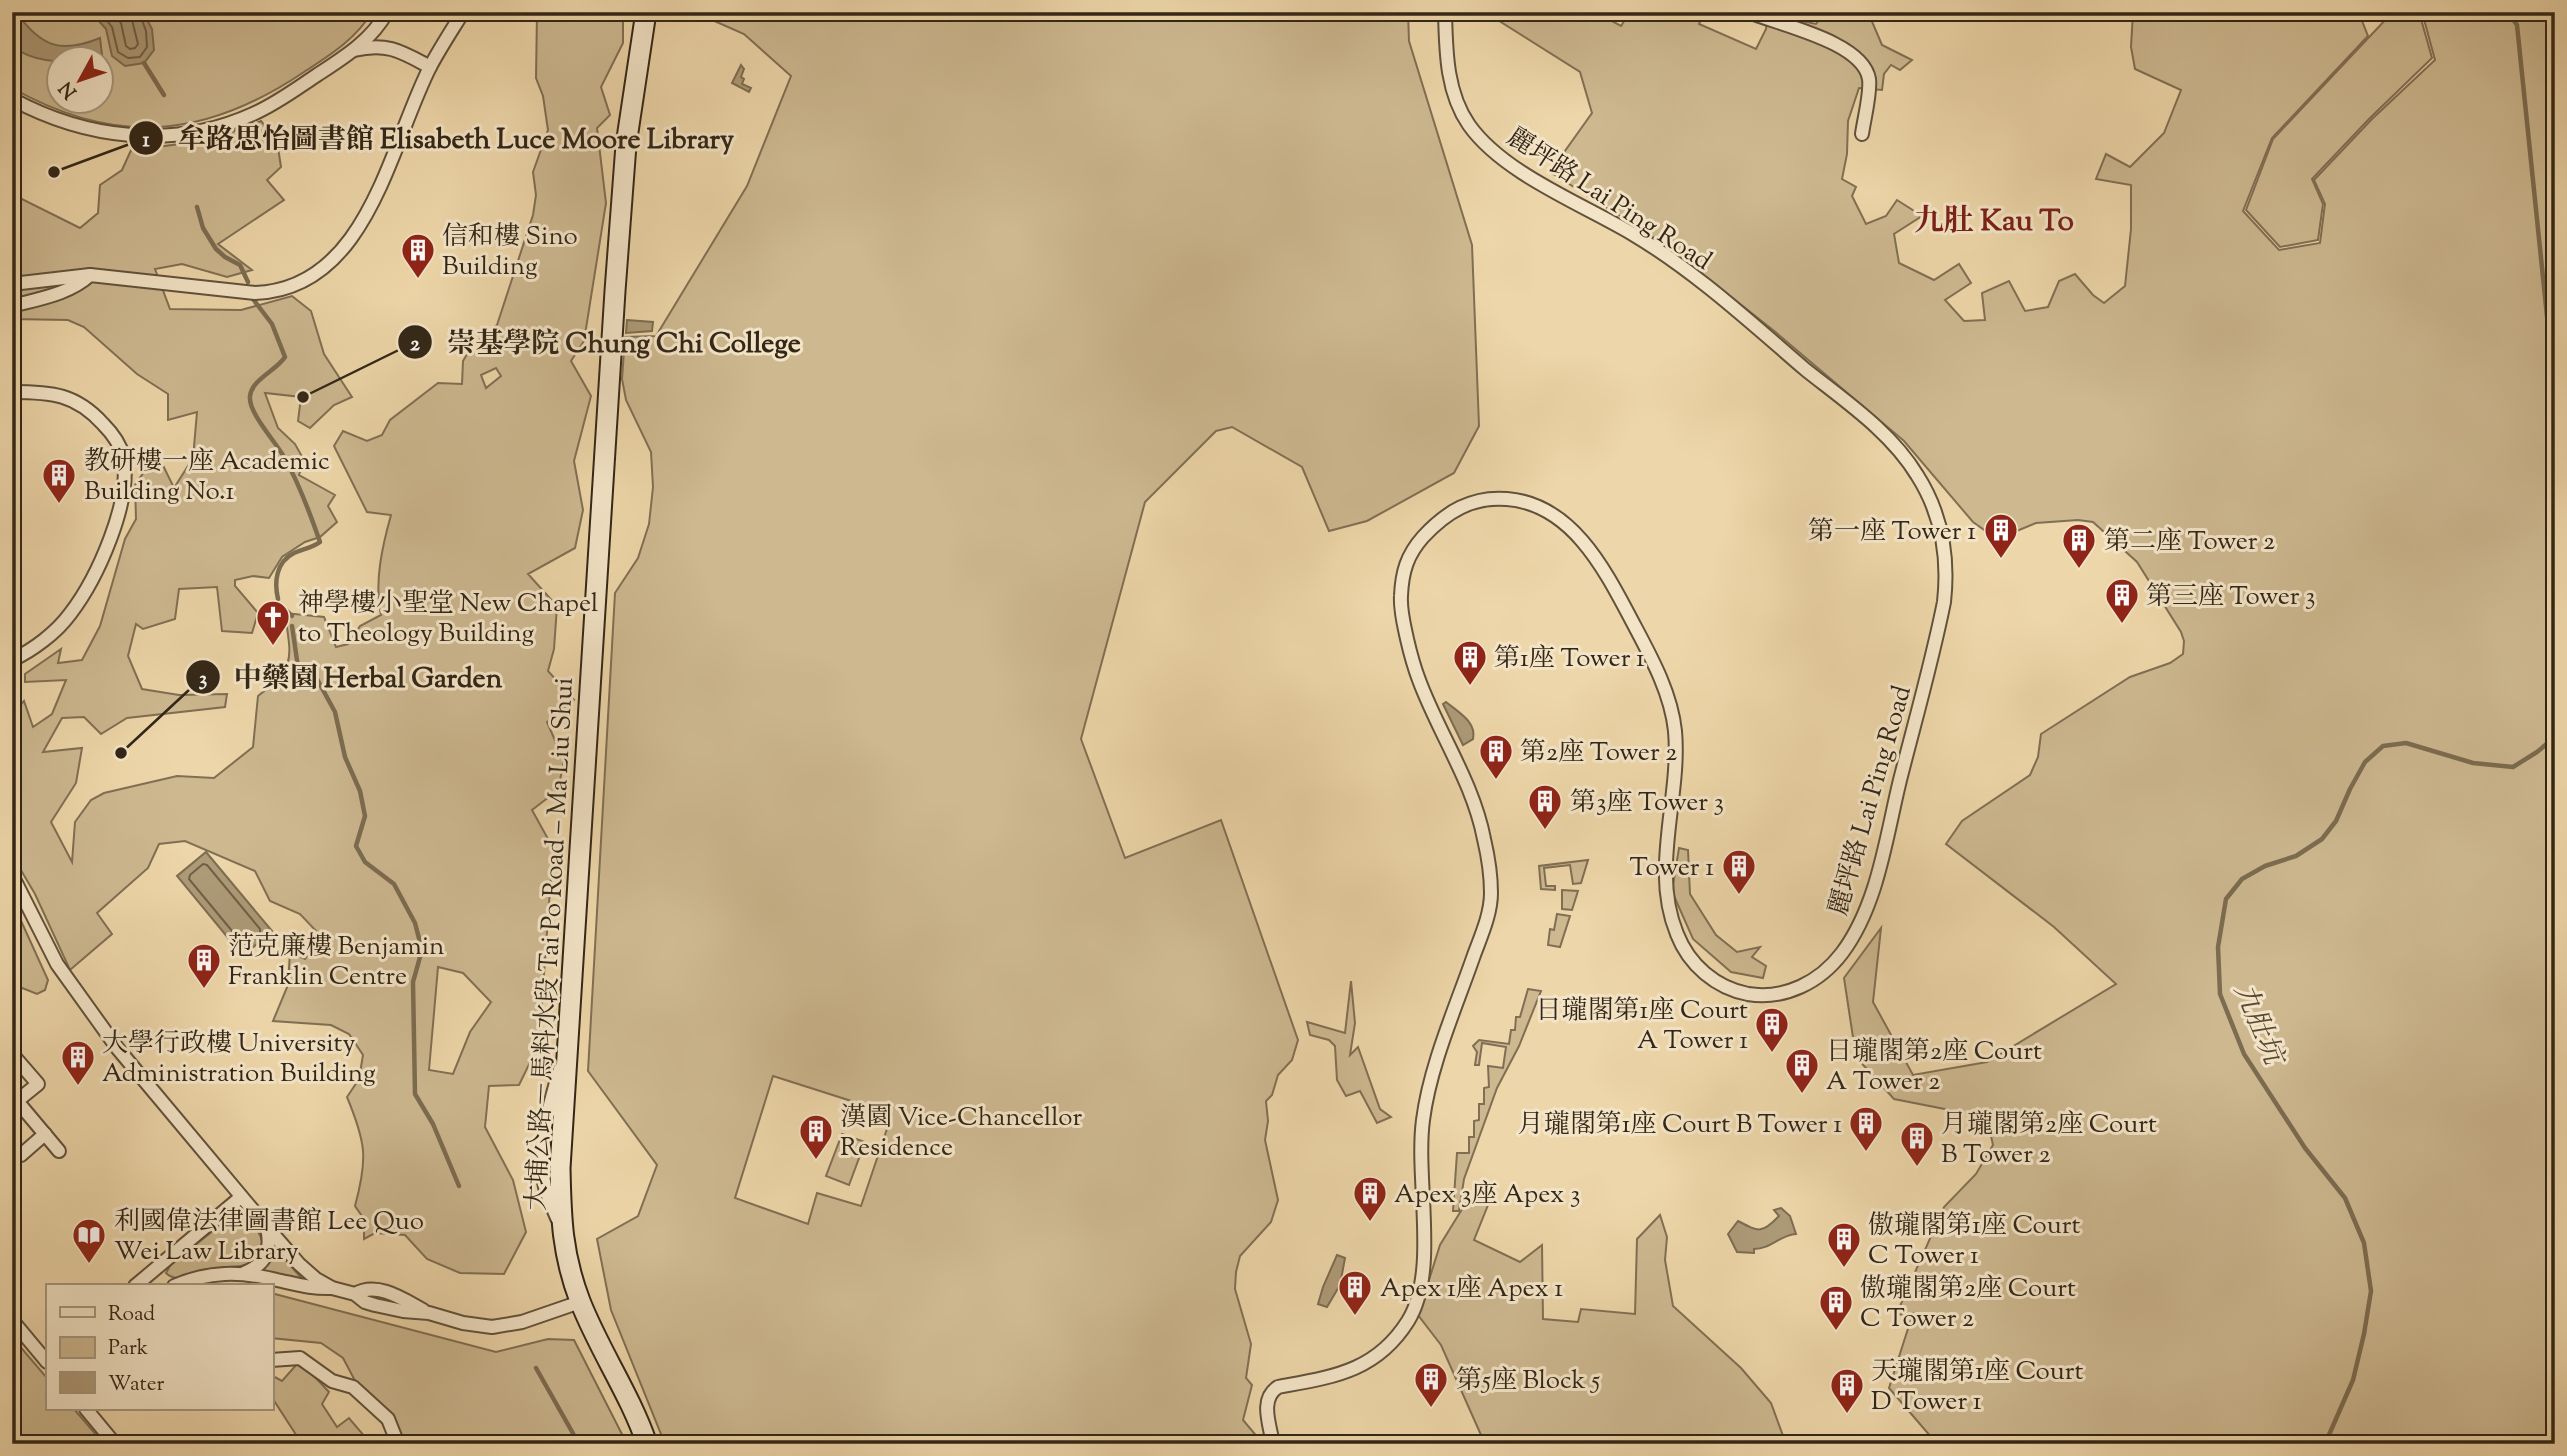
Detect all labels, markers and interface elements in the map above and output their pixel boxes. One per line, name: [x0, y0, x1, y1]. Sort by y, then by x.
north arrow: [46, 46, 116, 116]
text: N: [54, 75, 84, 104]
callout: 牟路思怡圖書館 Elisabeth Luce Moore Library: [129, 114, 748, 163]
street label: 麗坪路 Lai Ping Road: [1499, 120, 1719, 280]
text: 牟路思怡圖書館 Elisabeth Luce Moore Library: [178, 121, 734, 161]
text: 1: [142, 126, 150, 156]
district label: 九肚 Kau To: [1914, 201, 2074, 244]
place label: 信和樓 Sino Building: [442, 219, 578, 286]
building icon: 信和樓 Sino Building: [399, 231, 437, 280]
callout: 崇基學院 Chung Chi College: [398, 318, 814, 367]
text: 崇基學院 Chung Chi College: [447, 325, 801, 365]
text: 2: [410, 330, 420, 360]
place label: 教研樓一座 Academic Building No.1: [84, 444, 330, 511]
building icon: 教研樓一座 Academic Building No.1: [40, 456, 78, 505]
building icon: 第一座 Tower 1: [1982, 511, 2020, 560]
place label: 第一座 Tower 1: [1808, 514, 1976, 551]
building icon: 第二座 Tower 2: [2060, 521, 2098, 570]
place label: 第二座 Tower 2: [2104, 524, 2275, 561]
building icon: 第三座 Tower 3: [2103, 576, 2141, 625]
place label: 第三座 Tower 3: [2146, 579, 2316, 616]
place label: 神學樓小聖堂 New Chapel to Theology Building: [298, 586, 598, 653]
church icon: 神學樓小聖堂 New Chapel to Theology Building: [254, 598, 292, 647]
building icon: 第1座 Tower 1: [1451, 638, 1489, 687]
place label: 第1座 Tower 1: [1494, 641, 1645, 678]
callout: 中藥園 Herbal Garden: [185, 653, 517, 702]
text: 中藥園 Herbal Garden: [234, 660, 503, 700]
text: 3: [199, 665, 207, 695]
street label: 大埔公路－馬料水段 Tai Po Road – Ma Liu Shui: [519, 677, 584, 1212]
street label: 麗坪路 Lai Ping Road: [1821, 681, 1922, 920]
building icon: 第2座 Tower 2: [1477, 732, 1515, 781]
place label: 第2座 Tower 2: [1520, 735, 1677, 772]
building icon: 第3座 Tower 3: [1526, 782, 1564, 831]
place label: 第3座 Tower 3: [1570, 785, 1724, 822]
building icon: Tower 1: [1720, 847, 1758, 896]
place label: Tower 1: [1630, 850, 1714, 887]
place label: 范克廉樓 Benjamin Franklin Centre: [228, 929, 444, 996]
building icon: 范克廉樓 Benjamin Franklin Centre: [185, 941, 223, 990]
water label: 九肚坑: [2222, 978, 2294, 1074]
place label: 日瓏閣第1座 Court A Tower 1: [1536, 993, 1748, 1060]
building icon: 日瓏閣第1座 Court A Tower 1: [1753, 1005, 1791, 1054]
place label: 大學行政樓 University Administration Building: [102, 1026, 376, 1093]
place label: 日瓏閣第2座 Court A Tower 2: [1826, 1034, 2042, 1101]
building icon: 大學行政樓 University Administration Building: [59, 1038, 97, 1087]
building icon: 日瓏閣第2座 Court A Tower 2: [1783, 1046, 1821, 1095]
place label: 漢園 Vice-Chancellor Residence: [840, 1100, 1082, 1167]
building icon: 月瓏閣第1座 Court B Tower 1: [1847, 1104, 1885, 1153]
place label: 月瓏閣第1座 Court B Tower 1: [1518, 1107, 1842, 1144]
place label: 月瓏閣第2座 Court B Tower 2: [1941, 1107, 2157, 1174]
building icon: 漢園 Vice-Chancellor Residence: [797, 1112, 835, 1161]
building icon: 月瓏閣第2座 Court B Tower 2: [1898, 1119, 1936, 1168]
building icon: Apex 3座 Apex 3: [1351, 1174, 1389, 1223]
place label: Apex 3座 Apex 3: [1394, 1177, 1580, 1214]
place label: 利國偉法律圖書館 Lee Quo Wei Law Library: [114, 1204, 424, 1271]
place label: 傲瓏閣第1座 Court C Tower 1: [1868, 1208, 2081, 1275]
library icon: 利國偉法律圖書館 Lee Quo Wei Law Library: [70, 1216, 108, 1265]
building icon: 傲瓏閣第1座 Court C Tower 1: [1825, 1220, 1863, 1269]
building icon: Apex 1座 Apex 1: [1336, 1268, 1374, 1317]
place label: Apex 1座 Apex 1: [1380, 1271, 1563, 1308]
place label: 傲瓏閣第2座 Court C Tower 2: [1860, 1271, 2076, 1338]
building icon: 傲瓏閣第2座 Court C Tower 2: [1817, 1283, 1855, 1332]
legend: [46, 1284, 273, 1410]
text: Road: [108, 1300, 155, 1330]
text: Park: [108, 1334, 149, 1364]
place label: 天瓏閣第1座 Court D Tower 1: [1871, 1354, 2084, 1421]
building icon: 第5座 Block 5: [1412, 1360, 1450, 1409]
place label: 第5座 Block 5: [1456, 1363, 1600, 1400]
building icon: 天瓏閣第1座 Court D Tower 1: [1828, 1366, 1866, 1415]
text: Water: [108, 1370, 165, 1400]

